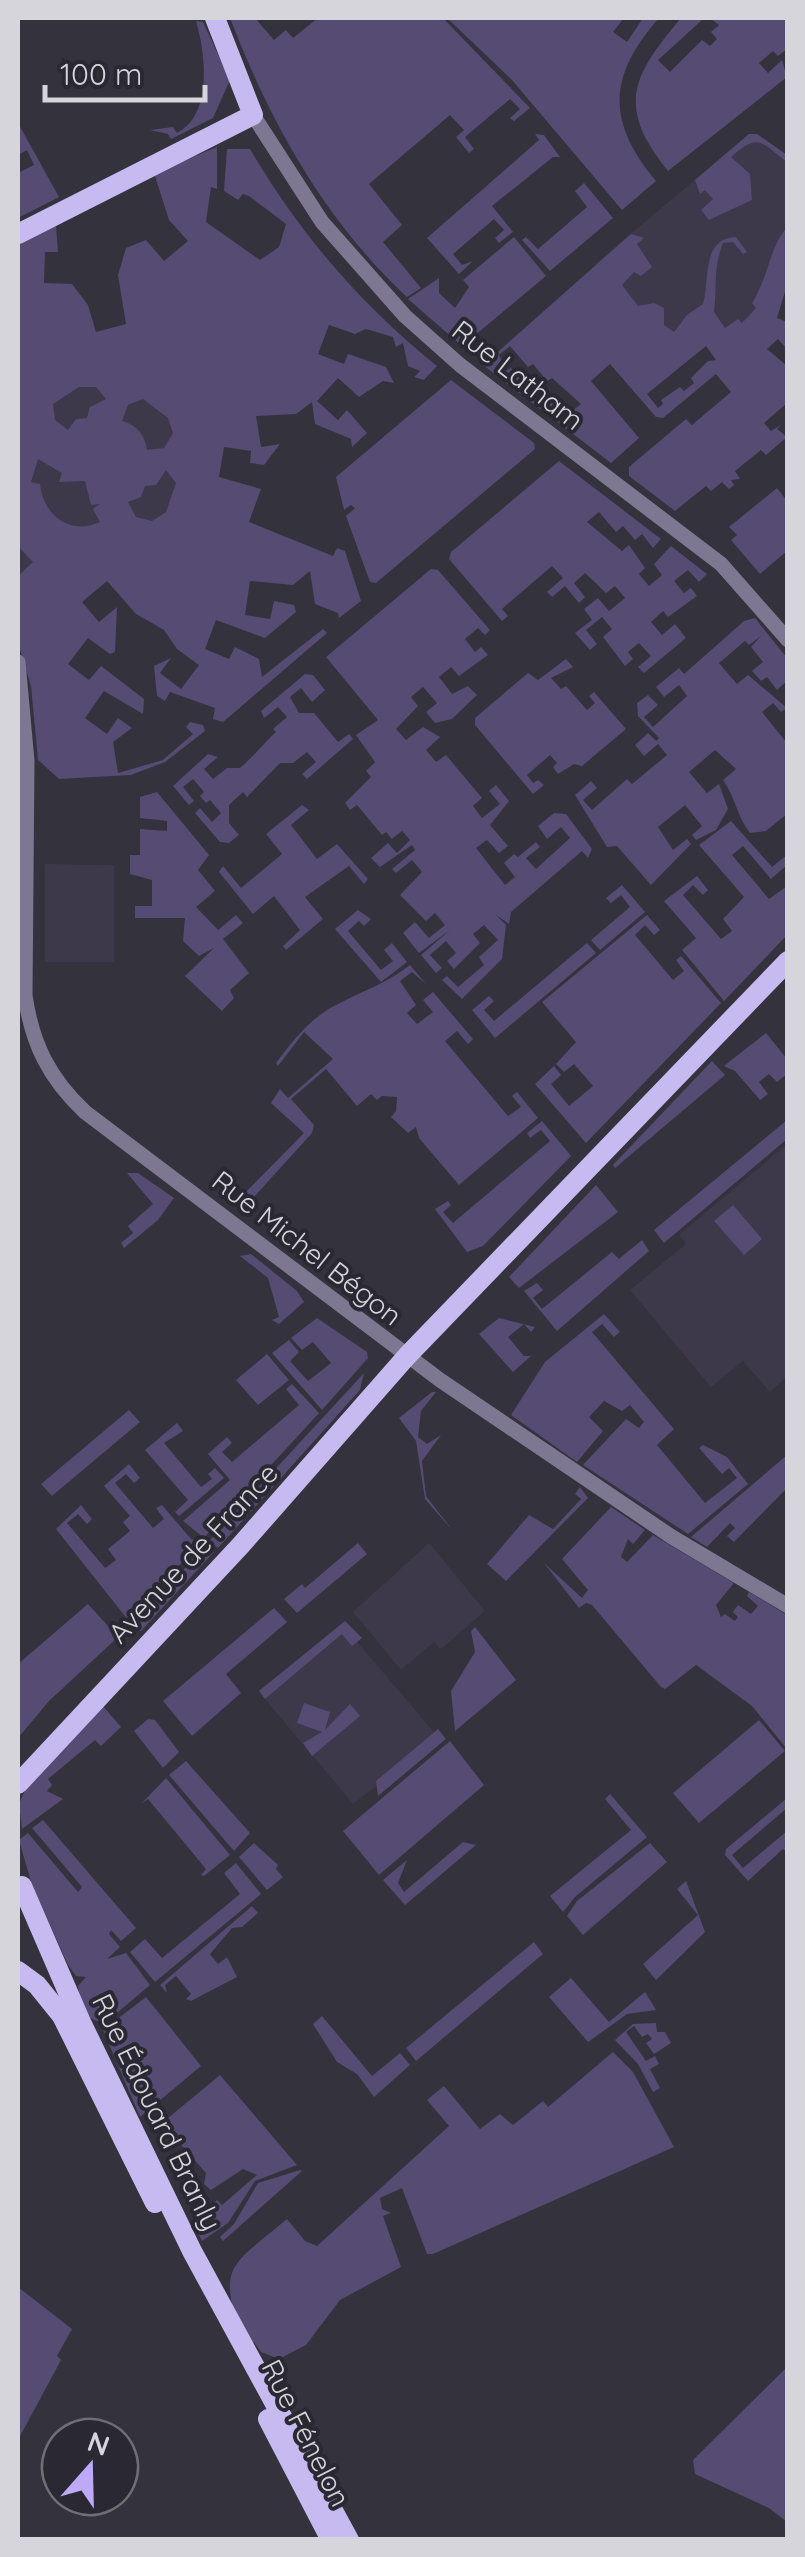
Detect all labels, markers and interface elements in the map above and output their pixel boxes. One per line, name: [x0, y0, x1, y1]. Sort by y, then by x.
scale bar: [45, 40, 205, 102]
text: 100 m: [60, 55, 142, 93]
street label: Rue Latham: [445, 312, 591, 437]
street label: Rue Michel Bégon: [205, 1163, 409, 1333]
street label: Avenue de France: [100, 1455, 285, 1650]
street label: Rue Édouard Branly: [85, 1988, 230, 2236]
street label: Rue Fénelon: [254, 2353, 358, 2512]
north arrow: [40, 2417, 140, 2517]
text: N: [83, 2423, 114, 2463]

